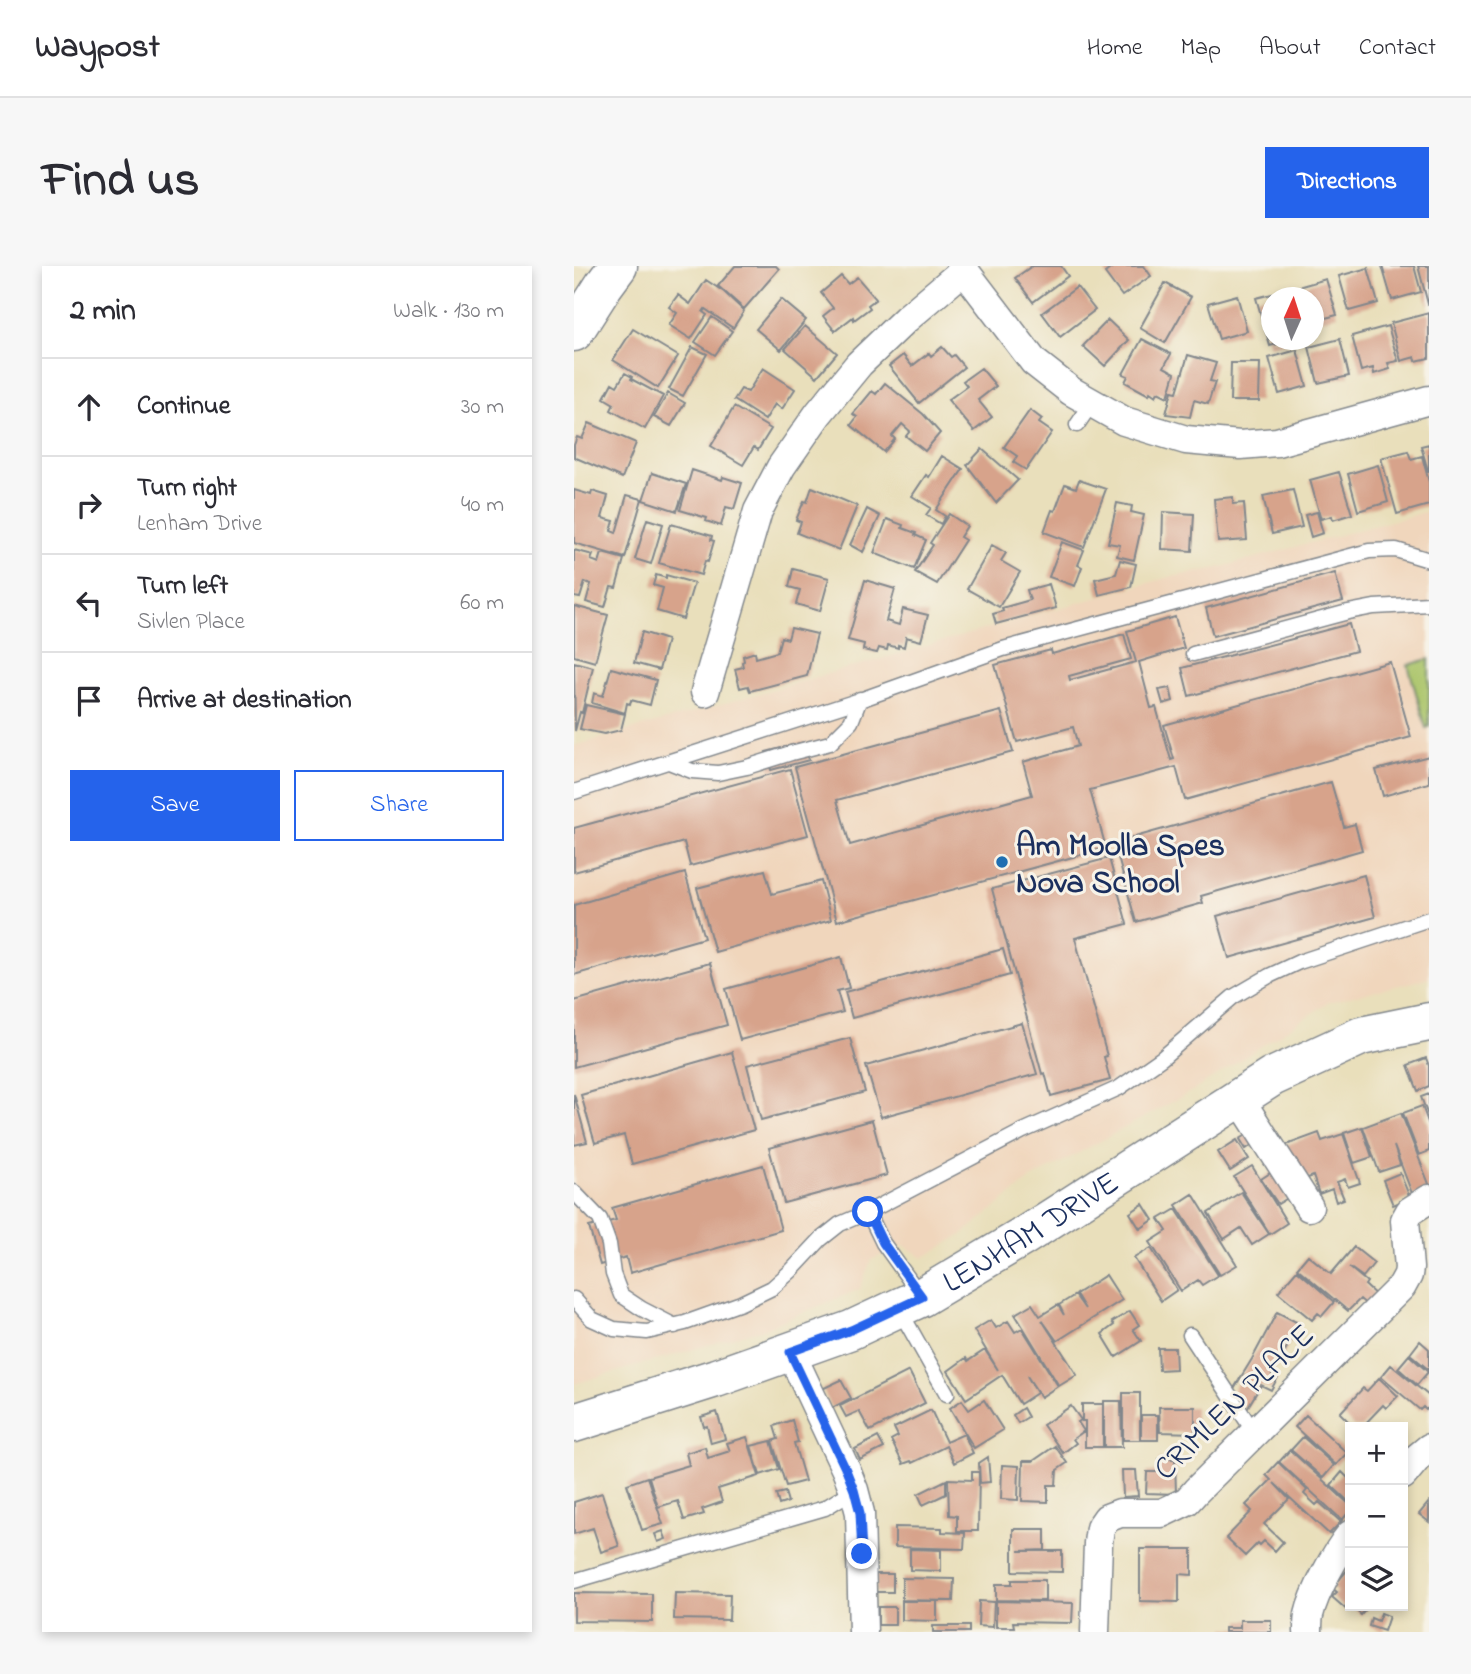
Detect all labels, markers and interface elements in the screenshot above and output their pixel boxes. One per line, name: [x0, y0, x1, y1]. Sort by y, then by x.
text: Waypost: [35, 24, 160, 72]
text: Home: [1087, 31, 1143, 66]
text: Map: [1181, 31, 1221, 66]
text: About: [1259, 31, 1321, 66]
text: Contact: [1359, 31, 1436, 66]
text: Find us: [42, 146, 199, 218]
button: Directions: [1265, 147, 1429, 218]
north arrow: [1261, 287, 1324, 350]
text: 2 min: [70, 290, 136, 334]
text: Walk · 130 m: [393, 295, 504, 328]
icon: ahead: [70, 388, 108, 426]
text: Continue: [137, 388, 230, 426]
text: 30 m: [461, 391, 504, 424]
text: Turn right: [137, 470, 237, 508]
icon: right: [70, 486, 108, 524]
text: 40 m: [461, 489, 504, 522]
text: Lenham Drive: [137, 508, 262, 541]
text: Turn left: [137, 568, 228, 606]
icon: left: [70, 584, 108, 622]
text: 60 m: [460, 587, 504, 620]
text: Sivlen Place: [137, 606, 245, 639]
icon: arrive: [70, 682, 108, 720]
text: Arrive at destination: [137, 682, 352, 720]
button: Save: [70, 770, 280, 841]
button: Share: [294, 770, 504, 841]
place label: Am Moolla Spes Nova School: [1016, 824, 1225, 908]
marker: Am Moolla Spes Nova School: [994, 854, 1010, 870]
street label: LENHAM DRIVE: [935, 1161, 1129, 1307]
route start: [852, 1196, 883, 1227]
street label: CRIMLEN PLACE: [1144, 1314, 1327, 1493]
map controls: [1345, 1422, 1408, 1611]
button: +: [1345, 1422, 1408, 1485]
button: −: [1345, 1485, 1408, 1548]
route end: [846, 1538, 877, 1569]
button: layers: [1345, 1548, 1408, 1611]

